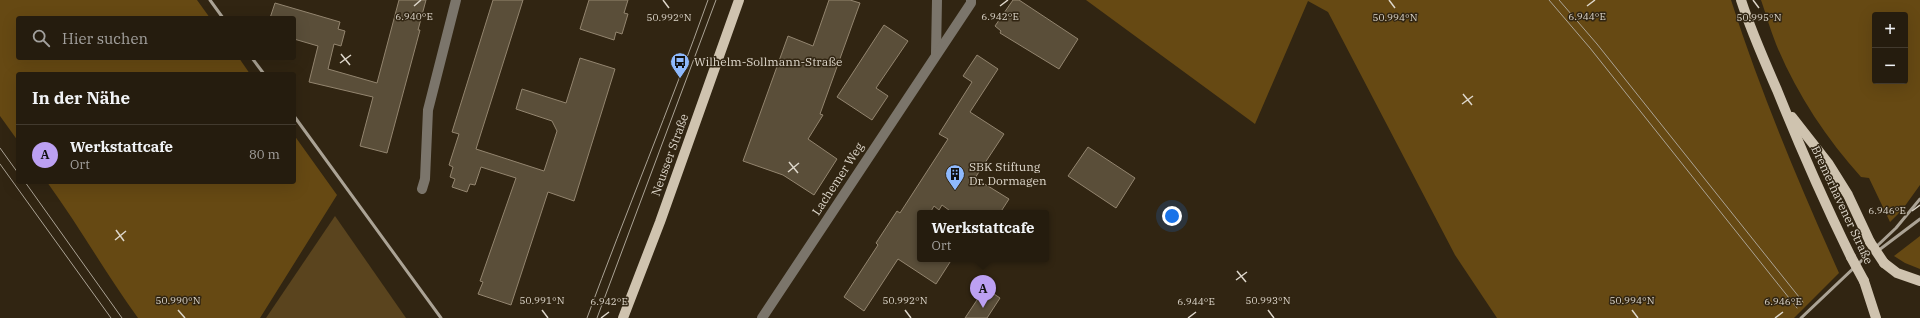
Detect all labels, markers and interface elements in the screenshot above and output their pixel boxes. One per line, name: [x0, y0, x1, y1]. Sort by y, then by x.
text: 6.940°E: [395, 10, 433, 23]
text: 6.942°E: [981, 10, 1019, 23]
text: 6.944°E: [1568, 10, 1606, 23]
text: 50.992°N: [646, 11, 692, 24]
text: 50.994°N: [1372, 11, 1418, 24]
text: 50.995°N: [1736, 11, 1782, 24]
map controls: [1872, 12, 1908, 84]
button: +: [1872, 12, 1908, 48]
search box: [16, 16, 296, 60]
icon: search: [30, 27, 52, 49]
text: Hier suchen: [62, 29, 148, 48]
button: −: [1872, 48, 1908, 84]
bus stop icon: Wilhelm-Sollmann-Straße: [669, 51, 691, 79]
place label: Wilhelm-Sollmann-Straße: [694, 54, 842, 69]
text: In der Nähe: [32, 87, 130, 109]
street label: Neusser Straße: [648, 112, 691, 198]
text: Werkstattcafe: [70, 137, 173, 156]
street label: Lachemer Weg: [808, 139, 867, 218]
street label: Bremerhavener Straße: [1808, 143, 1877, 266]
text: A: [40, 146, 50, 163]
text: 80 m: [249, 146, 280, 163]
text: Ort: [70, 156, 90, 173]
place label: SBK Stiftung Dr. Dormagen: [969, 159, 1047, 188]
building icon: SBK Stiftung Dr. Dormagen: [944, 163, 966, 191]
text: 6.946°E: [1868, 204, 1906, 217]
your location: [1162, 206, 1182, 226]
popup: [917, 210, 1049, 262]
text: Werkstattcafe: [931, 218, 1035, 237]
text: Ort: [931, 237, 951, 254]
pin: A: [970, 275, 996, 308]
text: 50.990°N: [155, 294, 201, 307]
text: 50.991°N: [519, 294, 565, 307]
text: 50.992°N: [882, 294, 928, 307]
text: 50.993°N: [1245, 294, 1291, 307]
text: 50.994°N: [1609, 294, 1655, 307]
text: 6.942°E: [590, 295, 628, 308]
text: 6.944°E: [1177, 295, 1215, 308]
text: 6.946°E: [1764, 295, 1802, 308]

